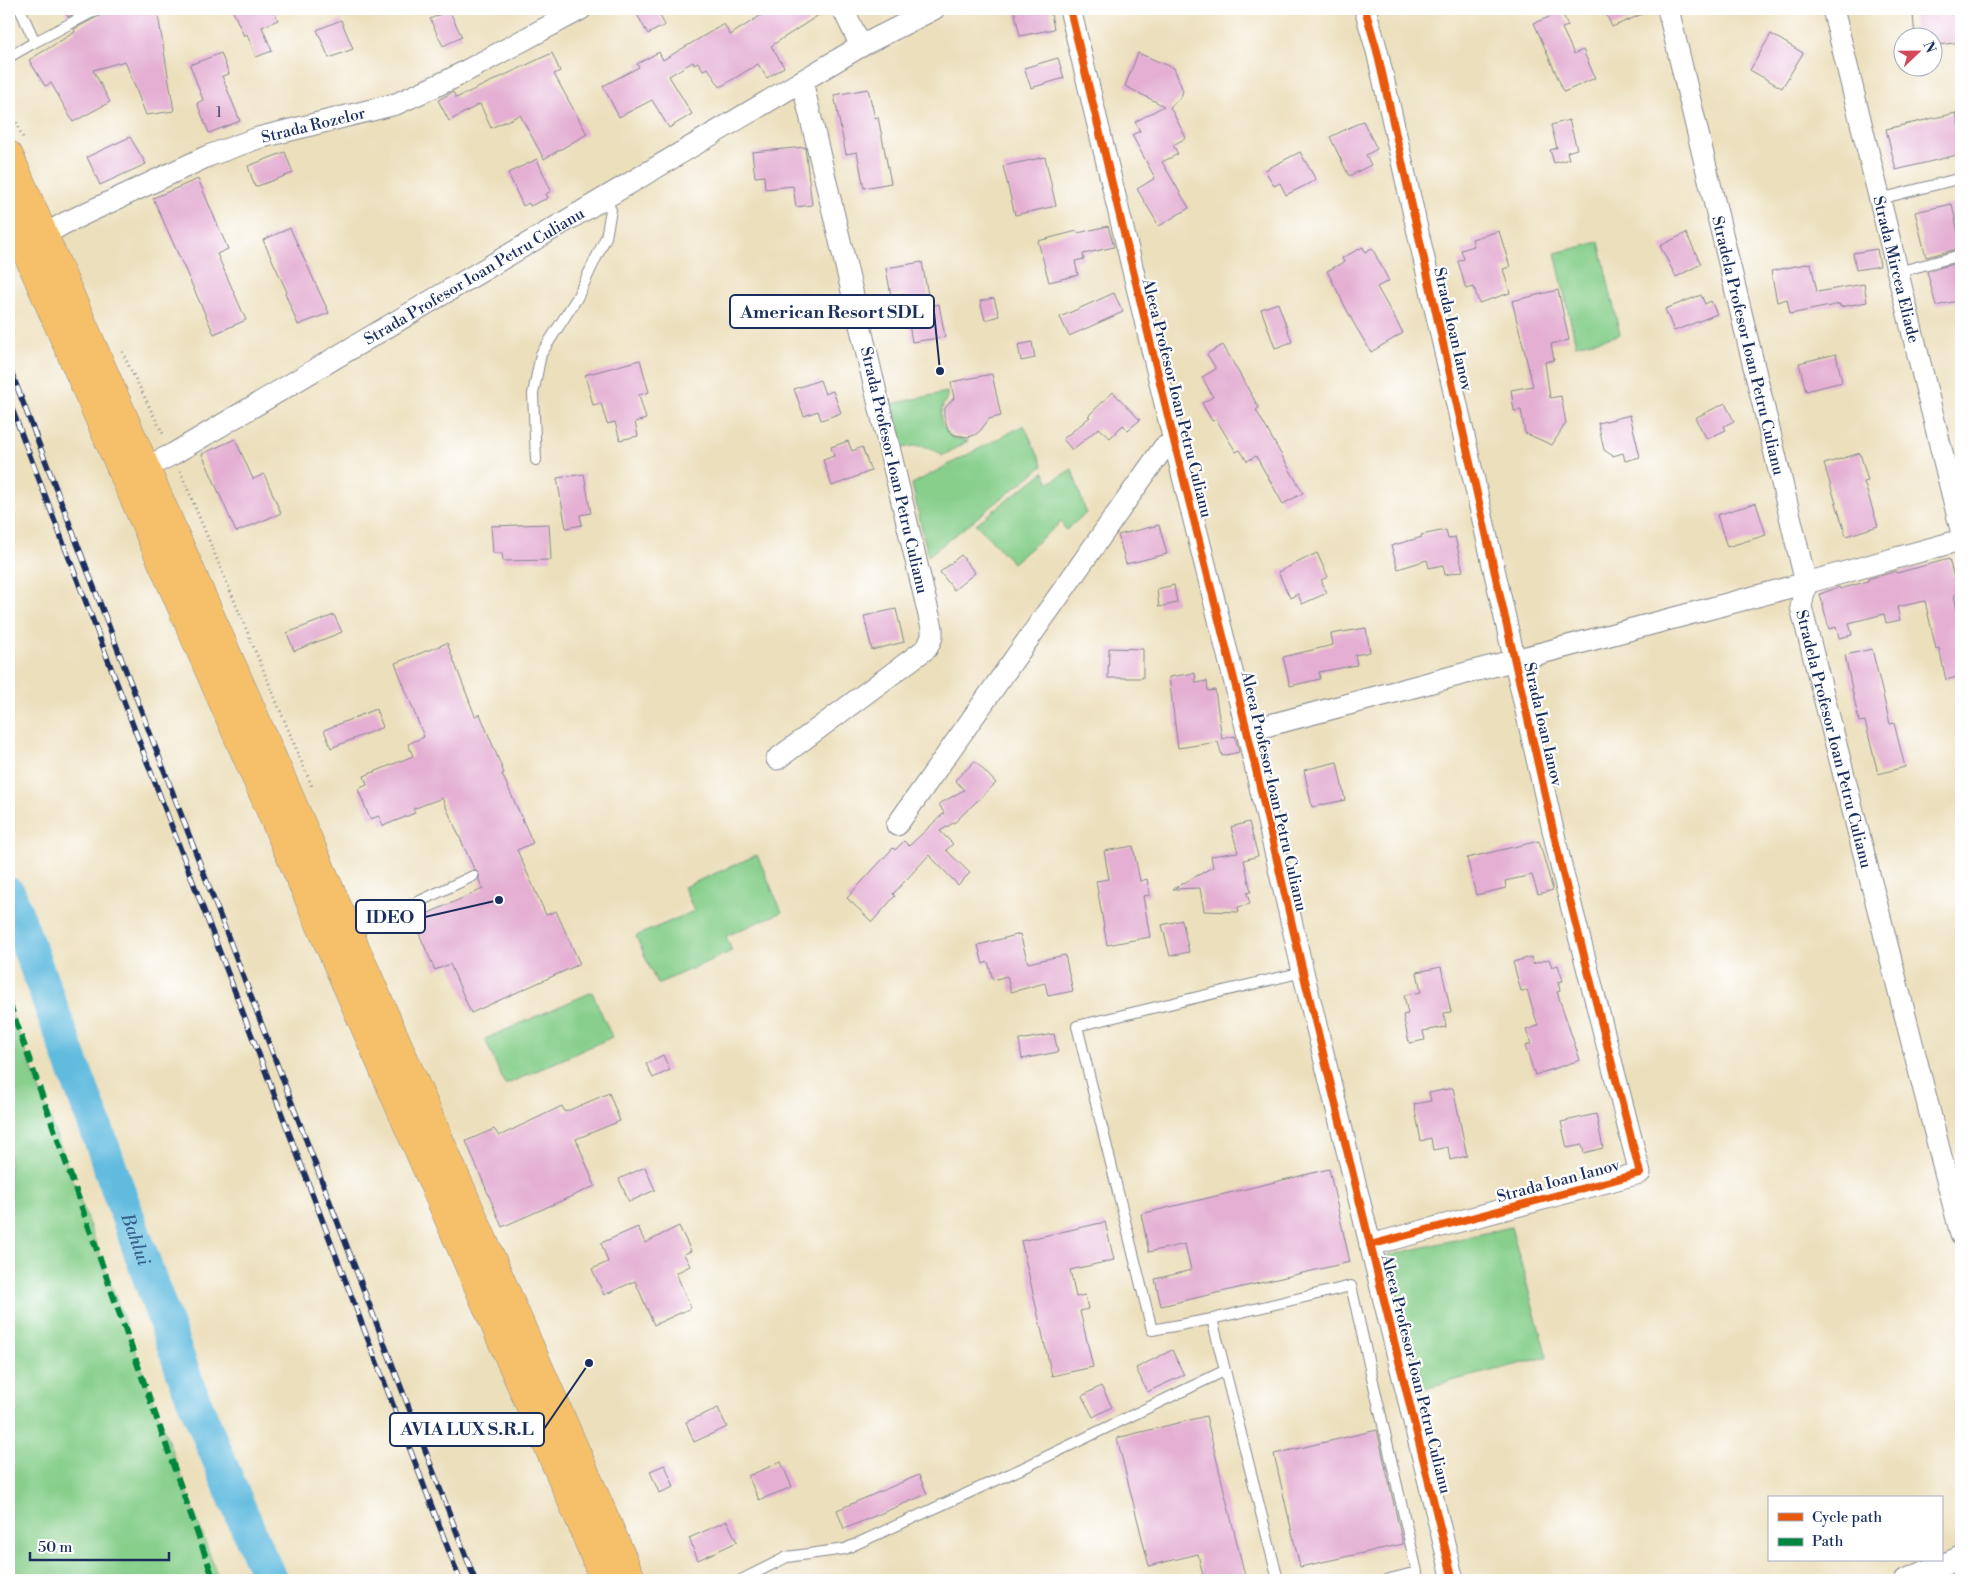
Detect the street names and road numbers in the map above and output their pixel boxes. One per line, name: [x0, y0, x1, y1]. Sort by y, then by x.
street label: Strada Rozelor: [259, 103, 368, 148]
street label: Strada Mircea Eliade: [1868, 194, 1924, 345]
street label: Strada Profesor Ioan Petru Culianu: [360, 203, 588, 350]
street label: Stradela Profesor Ioan Petru Culianu: [1707, 214, 1789, 477]
street label: Strada Ioan Ianov: [1429, 265, 1477, 394]
street label: Aleea Profesor Ioan Petru Culianu: [1137, 276, 1216, 520]
street label: Strada Profesor Ioan Petru Culianu: [856, 345, 932, 596]
street label: Stradela Profesor Ioan Petru Culianu: [1791, 608, 1876, 870]
street label: Strada Ioan Ianov: [1519, 660, 1567, 789]
street label: Aleea Profesor Ioan Petru Culianu: [1236, 668, 1311, 913]
street label: Strada Ioan Ianov: [1495, 1155, 1623, 1207]
street label: Aleea Profesor Ioan Petru Culianu: [1376, 1252, 1455, 1496]

